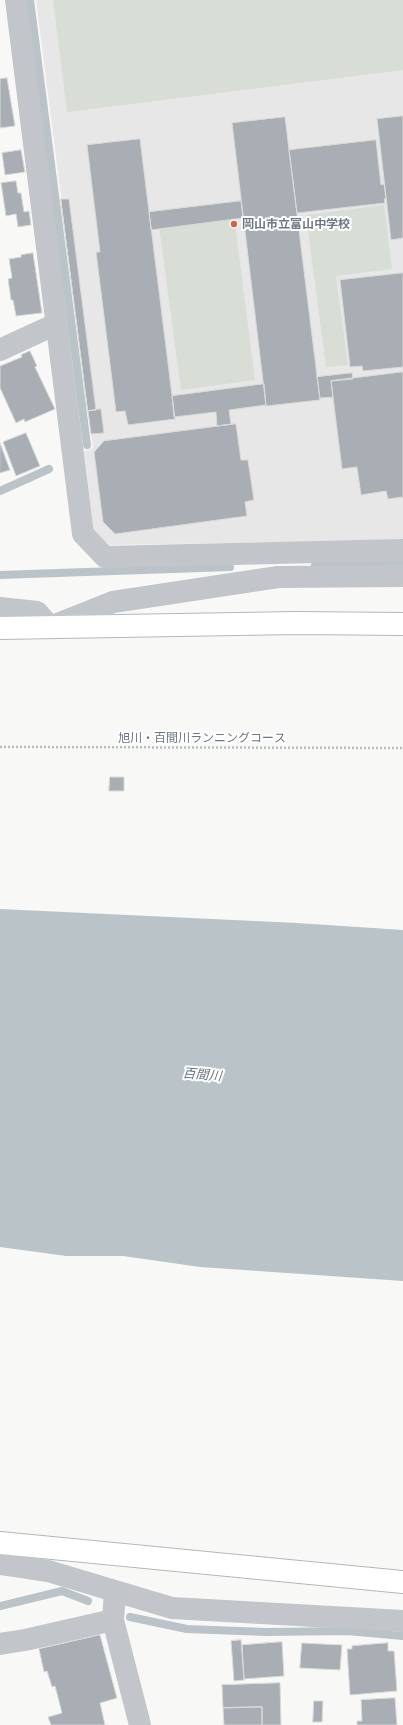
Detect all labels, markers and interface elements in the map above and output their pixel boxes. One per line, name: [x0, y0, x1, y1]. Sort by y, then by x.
place label: 岡山市立富山中学校: [242, 217, 350, 231]
marker: 岡山市立富山中学校: [229, 219, 239, 229]
street label: 旭川・百間川ランニングコース: [118, 731, 286, 745]
water label: 百間川: [182, 1066, 222, 1084]

